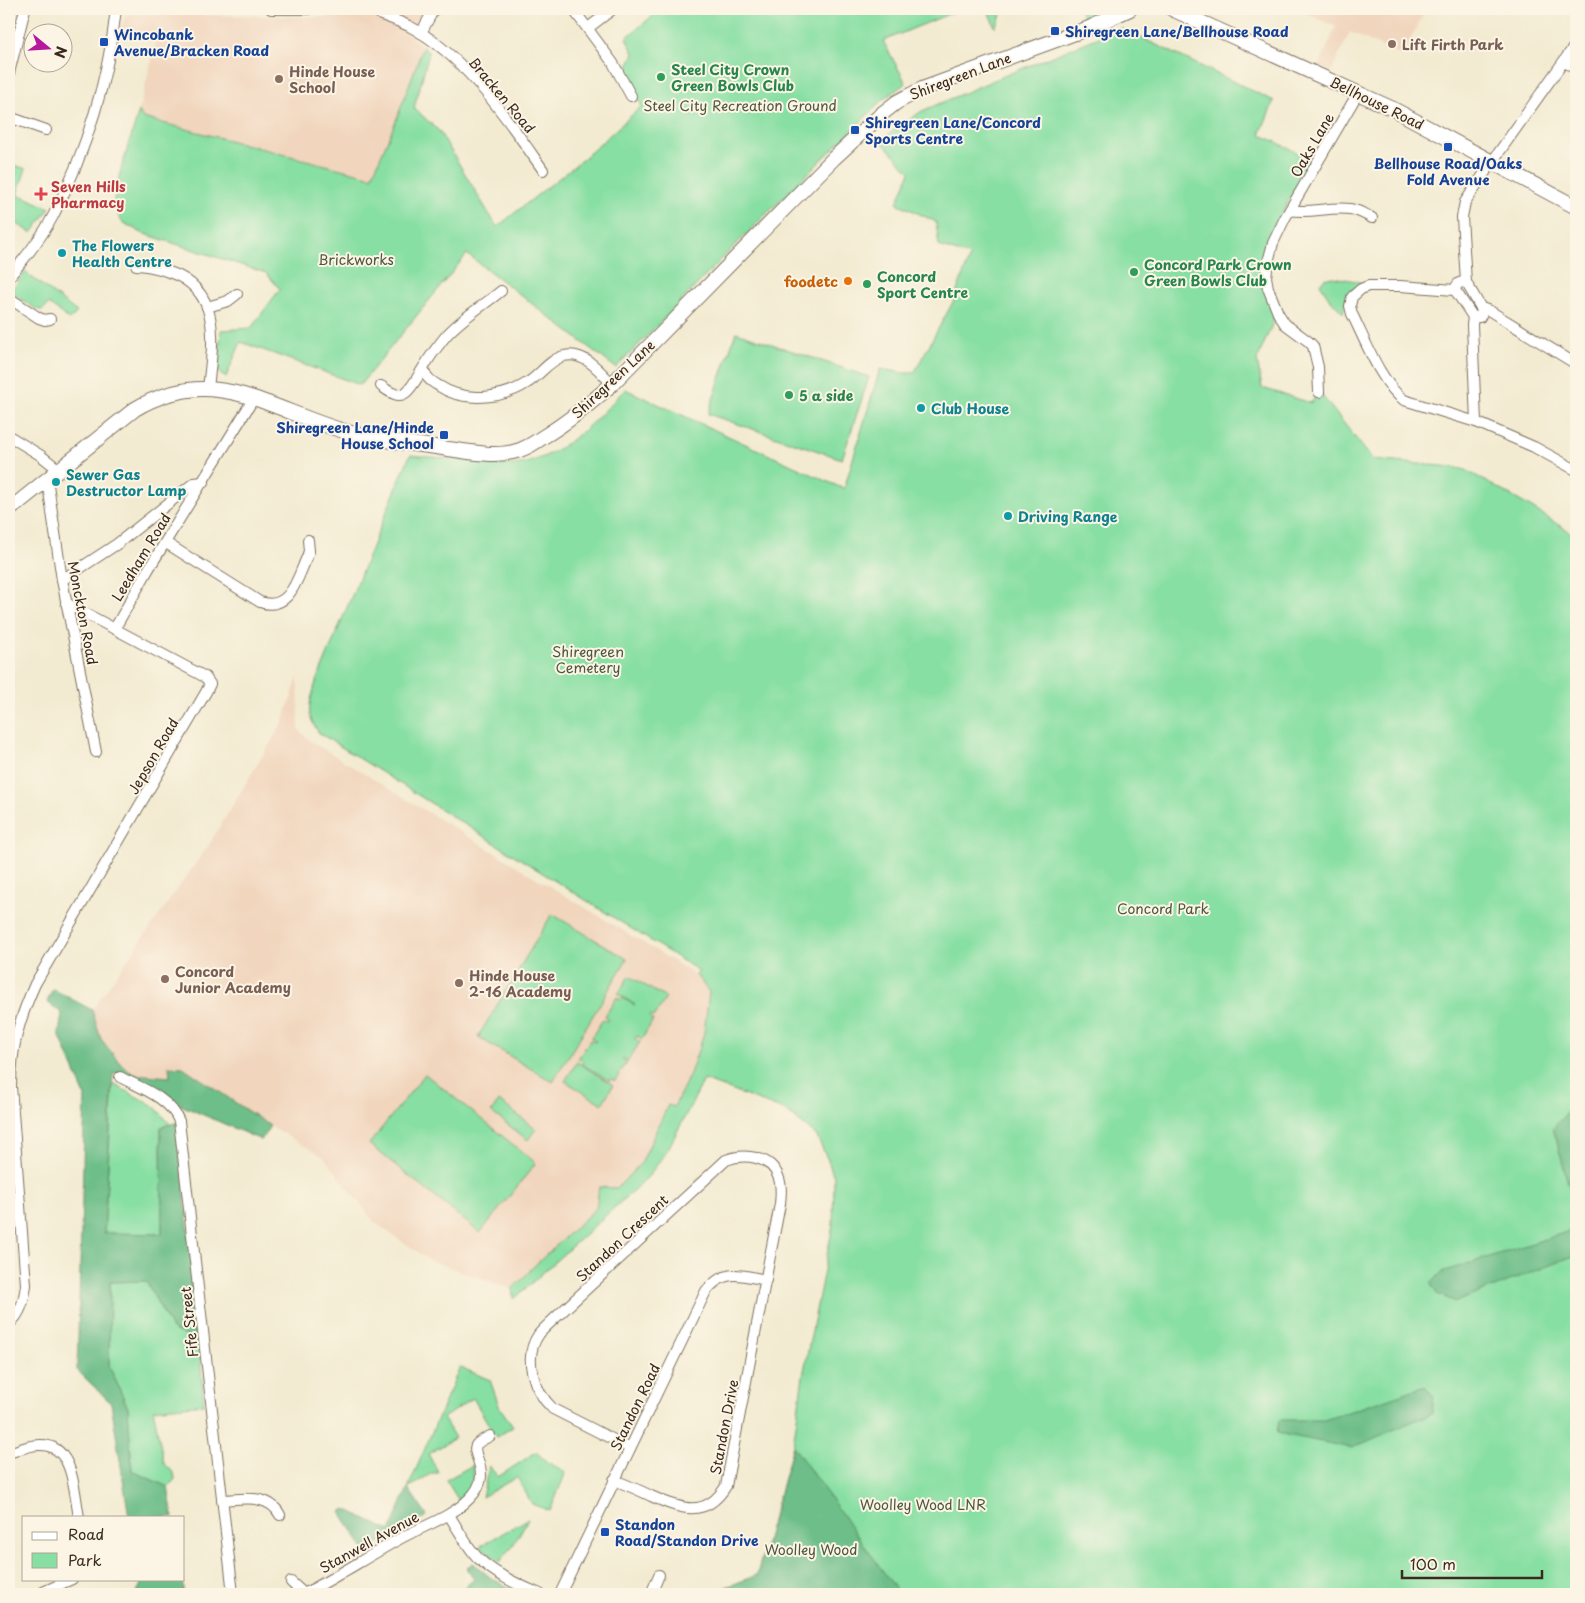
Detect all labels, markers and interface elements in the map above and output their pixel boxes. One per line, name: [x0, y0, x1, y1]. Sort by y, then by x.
place label: Shiregreen Lane/Bellhouse Road: [1065, 21, 1289, 42]
north arrow: [22, 22, 72, 72]
place label: Wincobank Avenue/Bracken Road: [113, 24, 270, 61]
marker: Shiregreen Lane/Bellhouse Road: [1049, 25, 1061, 37]
place label: Lift Firth Park: [1402, 34, 1504, 55]
marker: Wincobank Avenue/Bracken Road: [98, 36, 110, 48]
marker: Lift Firth Park: [1386, 38, 1398, 50]
text: N: [49, 44, 73, 61]
street label: Shiregreen Lane: [906, 47, 1014, 105]
street label: Bracken Road: [464, 52, 540, 138]
place label: Steel City Crown Green Bowls Club: [671, 59, 794, 96]
place label: Hinde House School: [289, 61, 375, 98]
marker: Steel City Crown Green Bowls Club: [655, 71, 667, 83]
street label: Bellhouse Road: [1326, 71, 1428, 135]
marker: Hinde House School: [273, 73, 285, 85]
park label: Steel City Recreation Ground: [643, 95, 837, 116]
street label: Oaks Lane: [1285, 109, 1339, 181]
place label: Shiregreen Lane/Concord Sports Centre: [865, 112, 1041, 149]
marker: Shiregreen Lane/Concord Sports Centre: [849, 124, 861, 136]
marker: Bellhouse Road/Oaks Fold Avenue: [1442, 141, 1454, 153]
place label: Bellhouse Road/Oaks Fold Avenue: [1374, 153, 1522, 190]
place label: Seven Hills Pharmacy: [51, 176, 126, 213]
marker: Seven Hills Pharmacy: [35, 188, 47, 200]
place label: The Flowers Health Centre: [72, 235, 172, 272]
marker: The Flowers Health Centre: [56, 247, 68, 259]
park label: Brickworks: [318, 249, 394, 270]
place label: Concord Park Crown Green Bowls Club: [1144, 254, 1292, 291]
place label: Concord Sport Centre: [877, 266, 968, 303]
marker: Concord Park Crown Green Bowls Club: [1128, 266, 1140, 278]
place label: foodetc: [784, 271, 838, 292]
marker: foodetc: [842, 275, 854, 287]
marker: Concord Sport Centre: [861, 278, 873, 290]
street label: Shiregreen Lane: [567, 335, 659, 423]
place label: 5 a side: [799, 385, 854, 406]
marker: 5 a side: [783, 389, 795, 401]
place label: Club House: [931, 398, 1010, 419]
marker: Club House: [915, 402, 927, 414]
place label: Shiregreen Lane/Hinde House School: [276, 417, 434, 454]
marker: Shiregreen Lane/Hinde House School: [438, 429, 450, 441]
place label: Sewer Gas Destructor Lamp: [66, 464, 186, 501]
marker: Sewer Gas Destructor Lamp: [50, 476, 62, 488]
place label: Driving Range: [1018, 506, 1118, 527]
street label: Leedham Road: [106, 509, 176, 605]
marker: Driving Range: [1002, 510, 1014, 522]
street label: Monckton Road: [63, 559, 103, 667]
park label: Shiregreen Cemetery: [552, 641, 624, 678]
street label: Jepson Road: [123, 714, 183, 798]
park label: Concord Park: [1117, 898, 1209, 919]
place label: Concord Junior Academy: [175, 961, 291, 998]
place label: Hinde House 2-16 Academy: [469, 965, 571, 1002]
marker: Concord Junior Academy: [159, 973, 171, 985]
marker: Hinde House 2-16 Academy: [453, 977, 465, 989]
street label: Standon Crescent: [571, 1189, 673, 1286]
street label: Fife Street: [175, 1285, 203, 1358]
street label: Standon Road: [605, 1360, 665, 1454]
street label: Standon Drive: [704, 1378, 744, 1476]
park label: Woolley Wood LNR: [860, 1494, 986, 1515]
street label: Stanwell Avenue: [315, 1506, 423, 1578]
place label: Standon Road/Standon Drive: [615, 1514, 759, 1551]
legend: [22, 1516, 185, 1580]
text: Road: [68, 1522, 104, 1545]
marker: Standon Road/Standon Drive: [599, 1526, 611, 1538]
park label: Woolley Wood: [764, 1539, 858, 1560]
text: Park: [68, 1548, 102, 1571]
scale bar: [1402, 1548, 1542, 1580]
text: 100 m: [1410, 1552, 1456, 1575]

